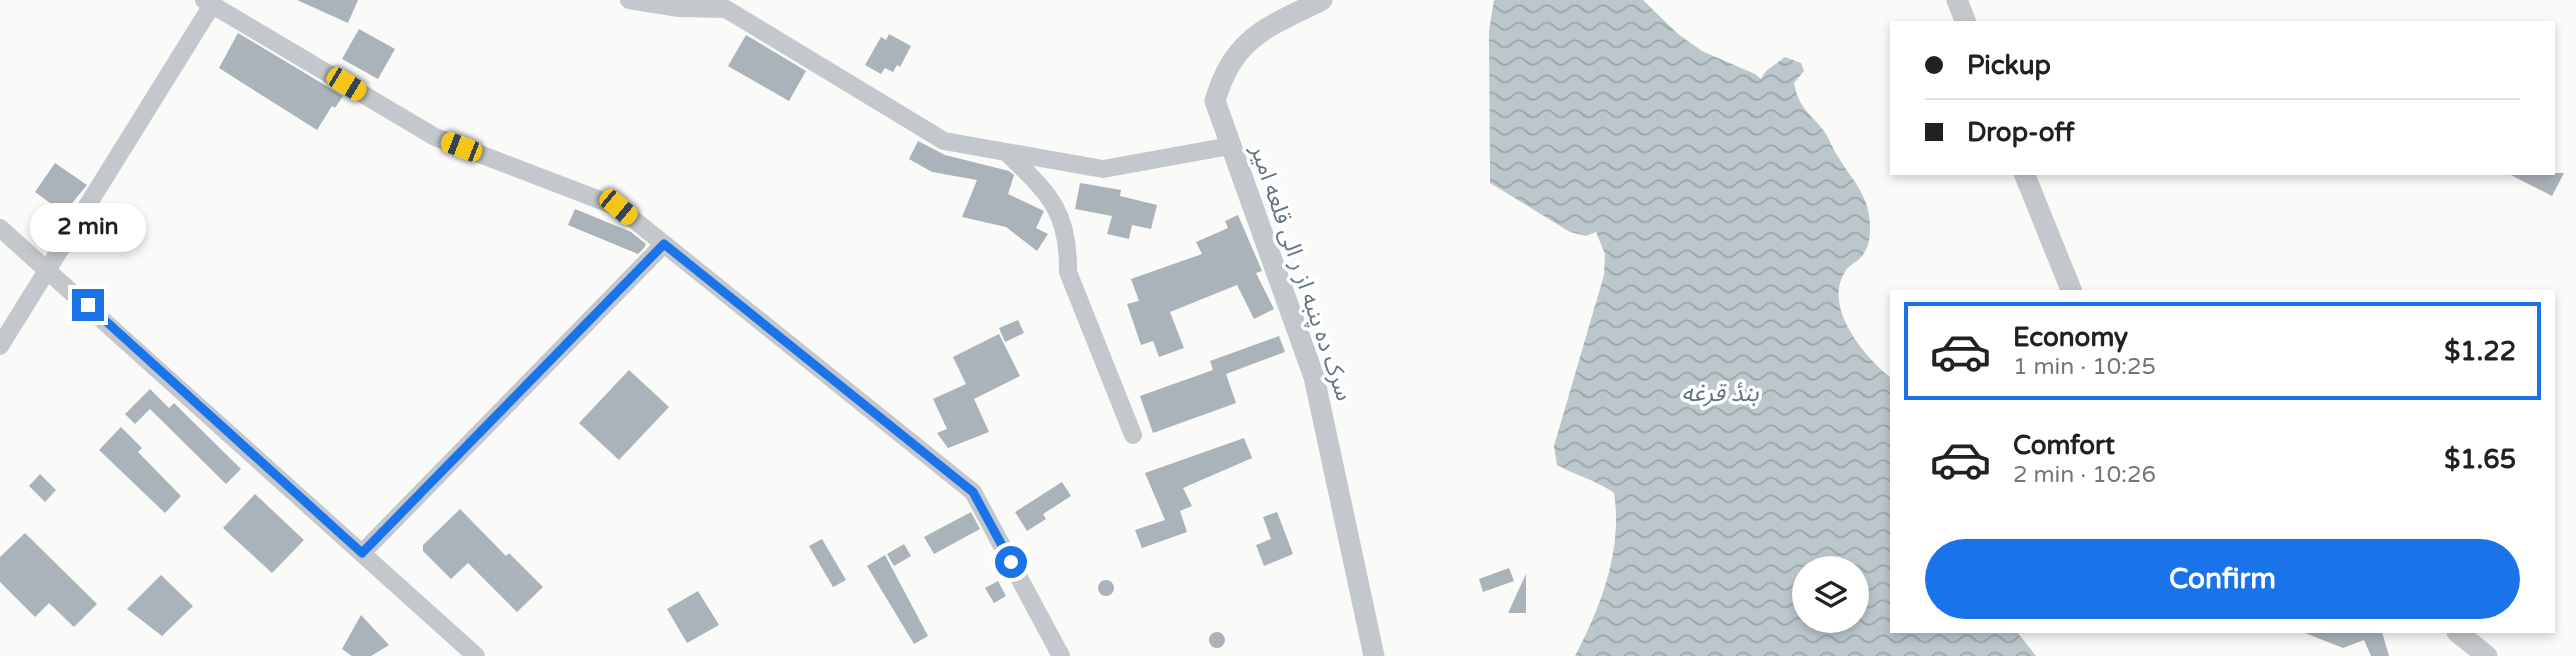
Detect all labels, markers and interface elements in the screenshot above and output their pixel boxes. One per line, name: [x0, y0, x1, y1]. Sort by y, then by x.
text: Pickup: [1967, 50, 2051, 81]
car: [323, 64, 370, 104]
text: Drop-off: [1967, 117, 2074, 148]
car: [438, 130, 485, 164]
street label: سرک ده پنبه از ر الی قلعه امیر: [1244, 140, 1358, 405]
car: [596, 185, 641, 229]
callout: 2 min: [30, 204, 146, 252]
text: 2 min: [57, 213, 119, 241]
route end: [72, 289, 104, 321]
icon: car: [1929, 320, 1992, 383]
text: Economy: [2013, 322, 2128, 353]
text: $1.22: [2444, 336, 2516, 367]
text: 1 min · 10:25: [2013, 353, 2156, 381]
water label: بندٔ قرغه: [1681, 379, 1759, 408]
icon: car: [1929, 428, 1992, 491]
text: Comfort: [2013, 430, 2115, 461]
text: $1.65: [2444, 444, 2516, 475]
text: 2 min · 10:26: [2013, 461, 2156, 489]
button: Confirm: [1925, 539, 2520, 619]
route start: [995, 546, 1027, 578]
map controls: [1792, 556, 1869, 633]
button: layers: [1792, 556, 1869, 633]

